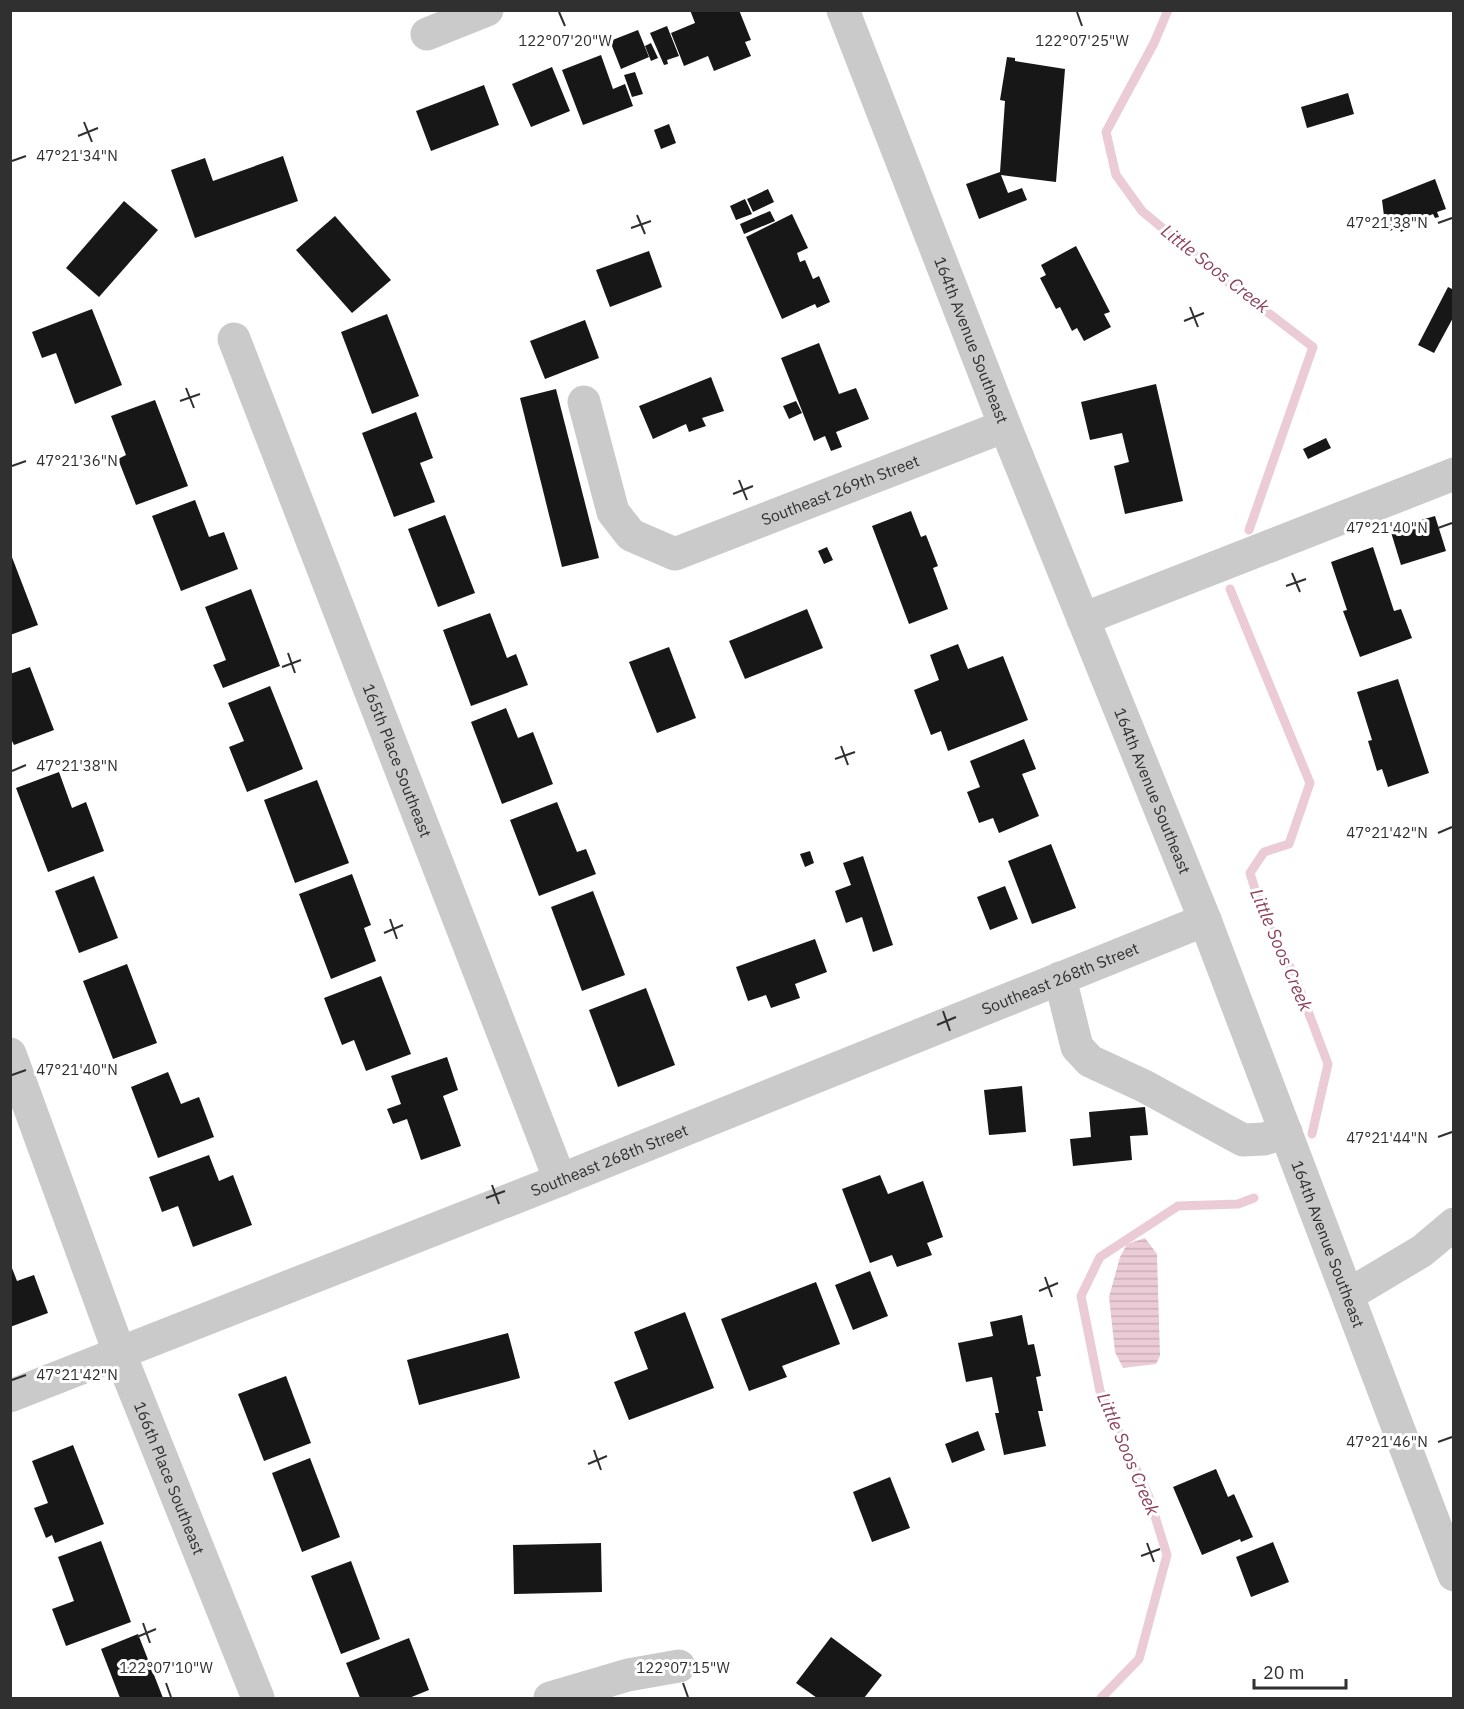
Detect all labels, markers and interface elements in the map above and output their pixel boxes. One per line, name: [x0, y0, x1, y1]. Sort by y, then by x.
text: 122°07'20"W: [518, 31, 612, 50]
text: 122°07'25"W: [1035, 31, 1129, 50]
text: 47°21'34"N: [36, 146, 118, 165]
text: 47°21'38"N: [1346, 213, 1428, 232]
water label: Little Soos Creek: [1157, 219, 1275, 318]
street label: 164th Avenue Southeast: [930, 254, 1013, 426]
street label: Southeast 269th Street: [758, 450, 922, 530]
text: 47°21'36"N: [36, 451, 118, 470]
text: 47°21'40"N: [1346, 518, 1428, 537]
street label: 165th Place Southeast: [359, 681, 436, 840]
street label: 164th Avenue Southeast: [1110, 705, 1195, 877]
text: 47°21'38"N: [36, 756, 118, 775]
text: 47°21'42"N: [1346, 823, 1428, 842]
water label: Little Soos Creek: [1245, 885, 1318, 1015]
street label: Southeast 268th Street: [978, 938, 1142, 1019]
text: 47°21'40"N: [36, 1060, 118, 1079]
street label: Southeast 268th Street: [528, 1120, 691, 1201]
text: 47°21'44"N: [1346, 1128, 1428, 1147]
street label: 164th Avenue Southeast: [1287, 1158, 1369, 1330]
text: 47°21'42"N: [36, 1365, 118, 1384]
water label: Little Soos Creek: [1092, 1389, 1165, 1519]
street label: 166th Place Southeast: [130, 1398, 209, 1557]
text: 47°21'46"N: [1346, 1432, 1428, 1451]
scale bar: [1254, 1652, 1346, 1690]
text: 122°07'10"W: [119, 1658, 213, 1677]
text: 122°07'15"W: [636, 1658, 730, 1677]
text: 20 m: [1263, 1661, 1305, 1684]

